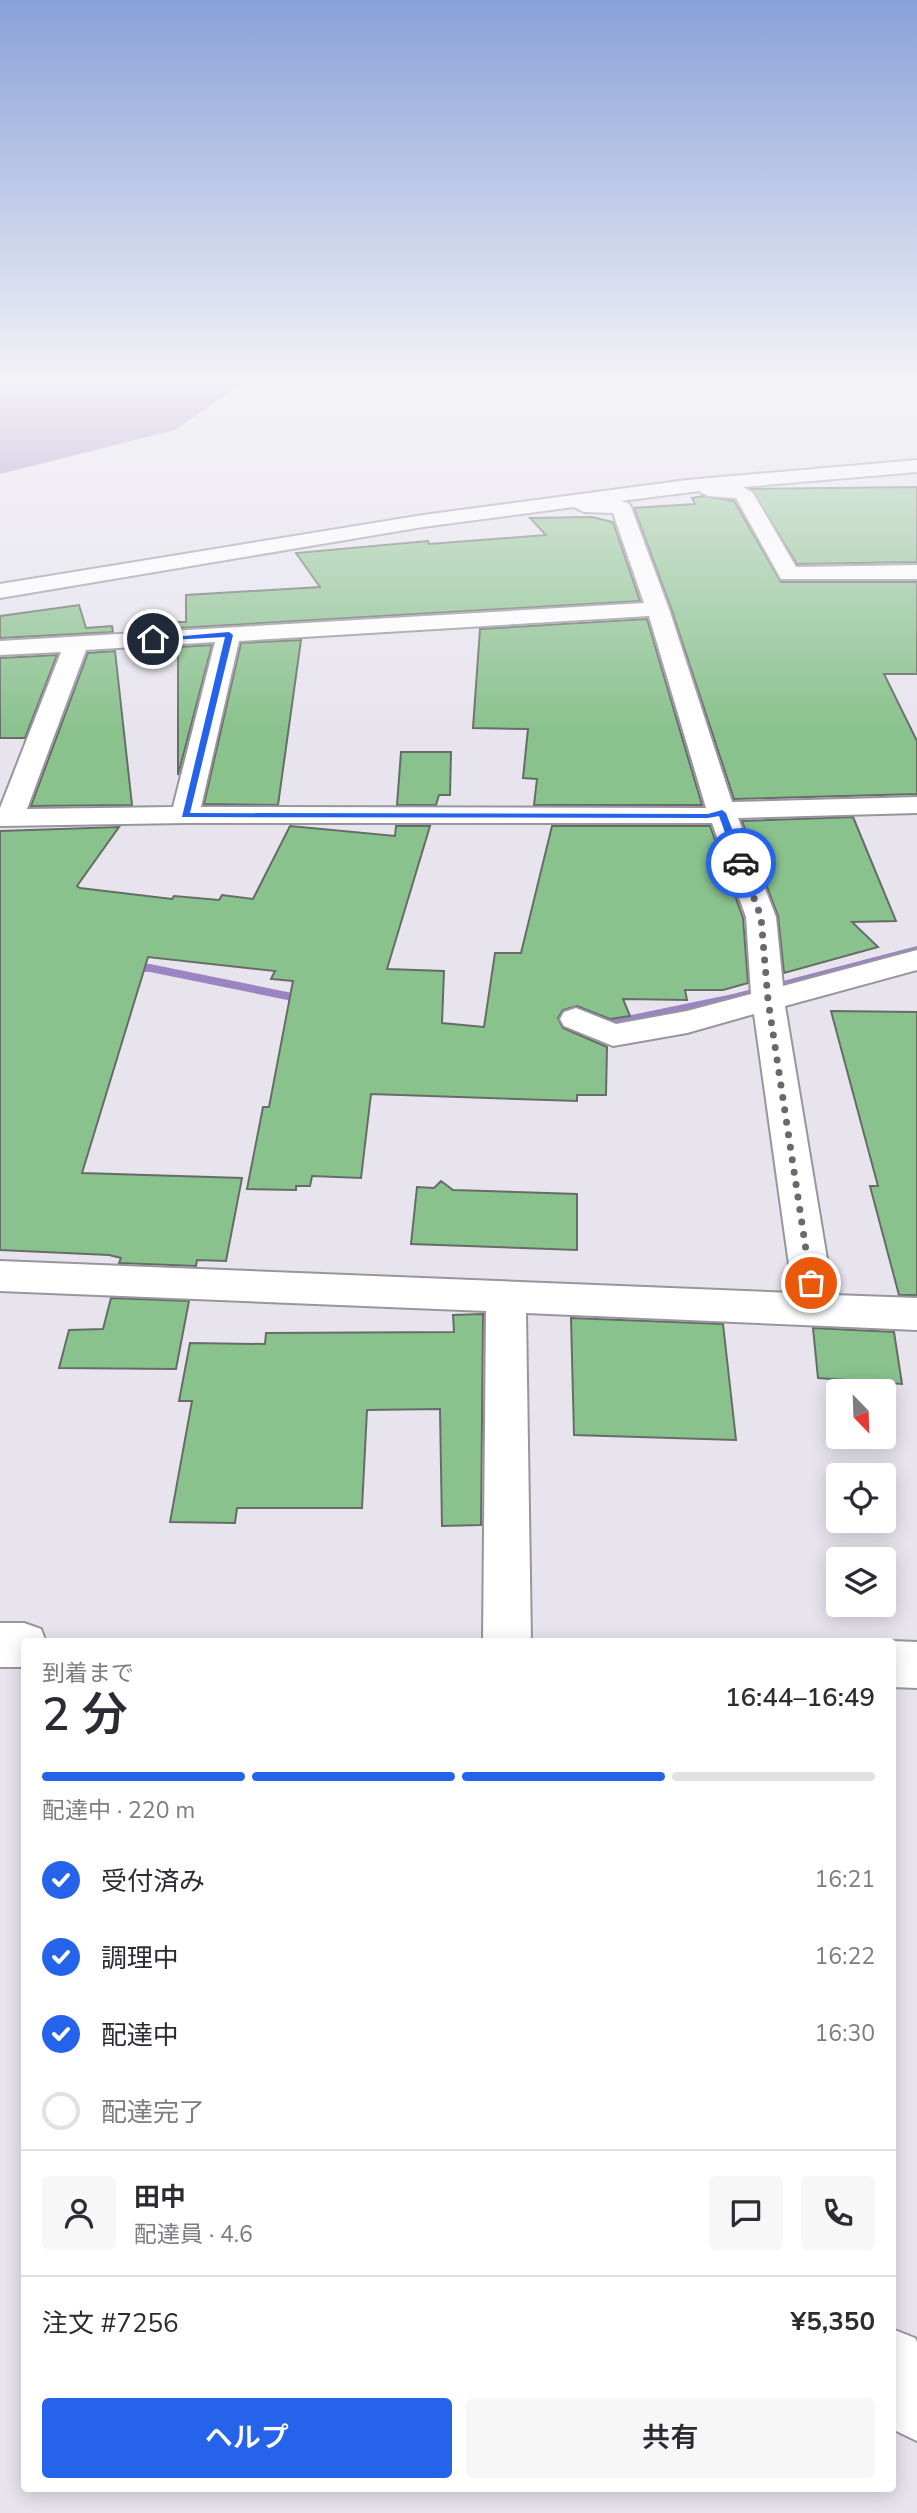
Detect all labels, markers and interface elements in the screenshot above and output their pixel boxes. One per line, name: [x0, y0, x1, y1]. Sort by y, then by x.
pin: [123, 609, 183, 669]
icon: home: [134, 620, 172, 658]
courier: [706, 828, 776, 898]
icon: car: [722, 844, 760, 882]
pin: [781, 1253, 841, 1313]
icon: bag: [792, 1264, 830, 1302]
north arrow: [826, 1379, 896, 1449]
map controls: [826, 1379, 896, 1617]
button: locate: [826, 1463, 896, 1533]
button: layers: [826, 1547, 896, 1617]
text: 到着まで: [42, 1658, 134, 1689]
text: 16:44–16:49: [725, 1680, 875, 1715]
text: 2 分: [42, 1683, 128, 1746]
text: 配達中 · 220 m: [42, 1795, 195, 1826]
icon: check: [42, 1861, 80, 1899]
text: 受付済み: [101, 1864, 205, 1899]
text: 16:21: [815, 1864, 875, 1895]
icon: check: [42, 1938, 80, 1976]
text: 調理中: [101, 1941, 179, 1976]
text: 16:22: [815, 1941, 875, 1972]
icon: check: [42, 2015, 80, 2053]
text: 配達中: [101, 2018, 179, 2053]
text: 16:30: [815, 2018, 875, 2049]
text: 配達完了: [101, 2095, 205, 2130]
button: person: [42, 2176, 116, 2250]
button: chat: [709, 2176, 783, 2250]
button: phone: [801, 2176, 875, 2250]
text: 田中: [134, 2180, 186, 2215]
text: 配達員 · 4.6: [134, 2219, 253, 2250]
text: ¥5,350: [791, 2304, 875, 2339]
text: 注文 #7256: [42, 2306, 179, 2341]
button: ヘルプ: [42, 2398, 452, 2478]
button: 共有: [466, 2398, 875, 2478]

